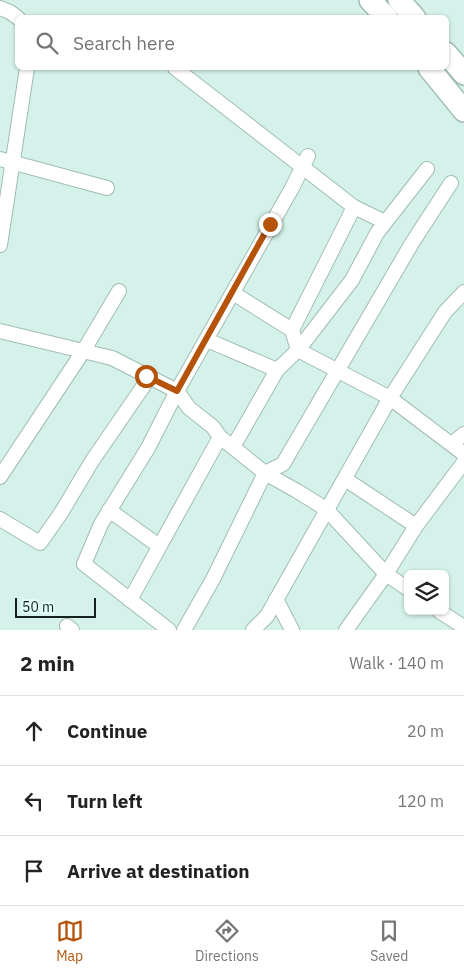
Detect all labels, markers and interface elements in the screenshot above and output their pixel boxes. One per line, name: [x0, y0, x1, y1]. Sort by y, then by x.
search box: [15, 15, 449, 70]
icon: search: [33, 29, 61, 57]
text: Search here: [73, 31, 175, 55]
route end: [259, 213, 282, 236]
route start: [135, 365, 158, 388]
map controls: [404, 570, 449, 615]
button: layers: [404, 570, 449, 615]
scale bar: [15, 595, 96, 618]
text: 50 m: [22, 598, 54, 616]
text: 2 min: [20, 649, 75, 677]
text: Walk · 140 m: [349, 653, 444, 673]
icon: ahead: [20, 717, 48, 745]
text: Continue: [67, 719, 147, 743]
text: 20 m: [407, 721, 444, 741]
icon: left: [20, 787, 48, 815]
text: Turn left: [67, 789, 143, 813]
text: 120 m: [397, 791, 444, 811]
icon: arrive: [20, 857, 48, 885]
text: Arrive at destination: [67, 859, 250, 883]
tab: Map: [56, 917, 84, 965]
tab: Directions: [195, 917, 259, 965]
tab: Saved: [370, 917, 408, 965]

